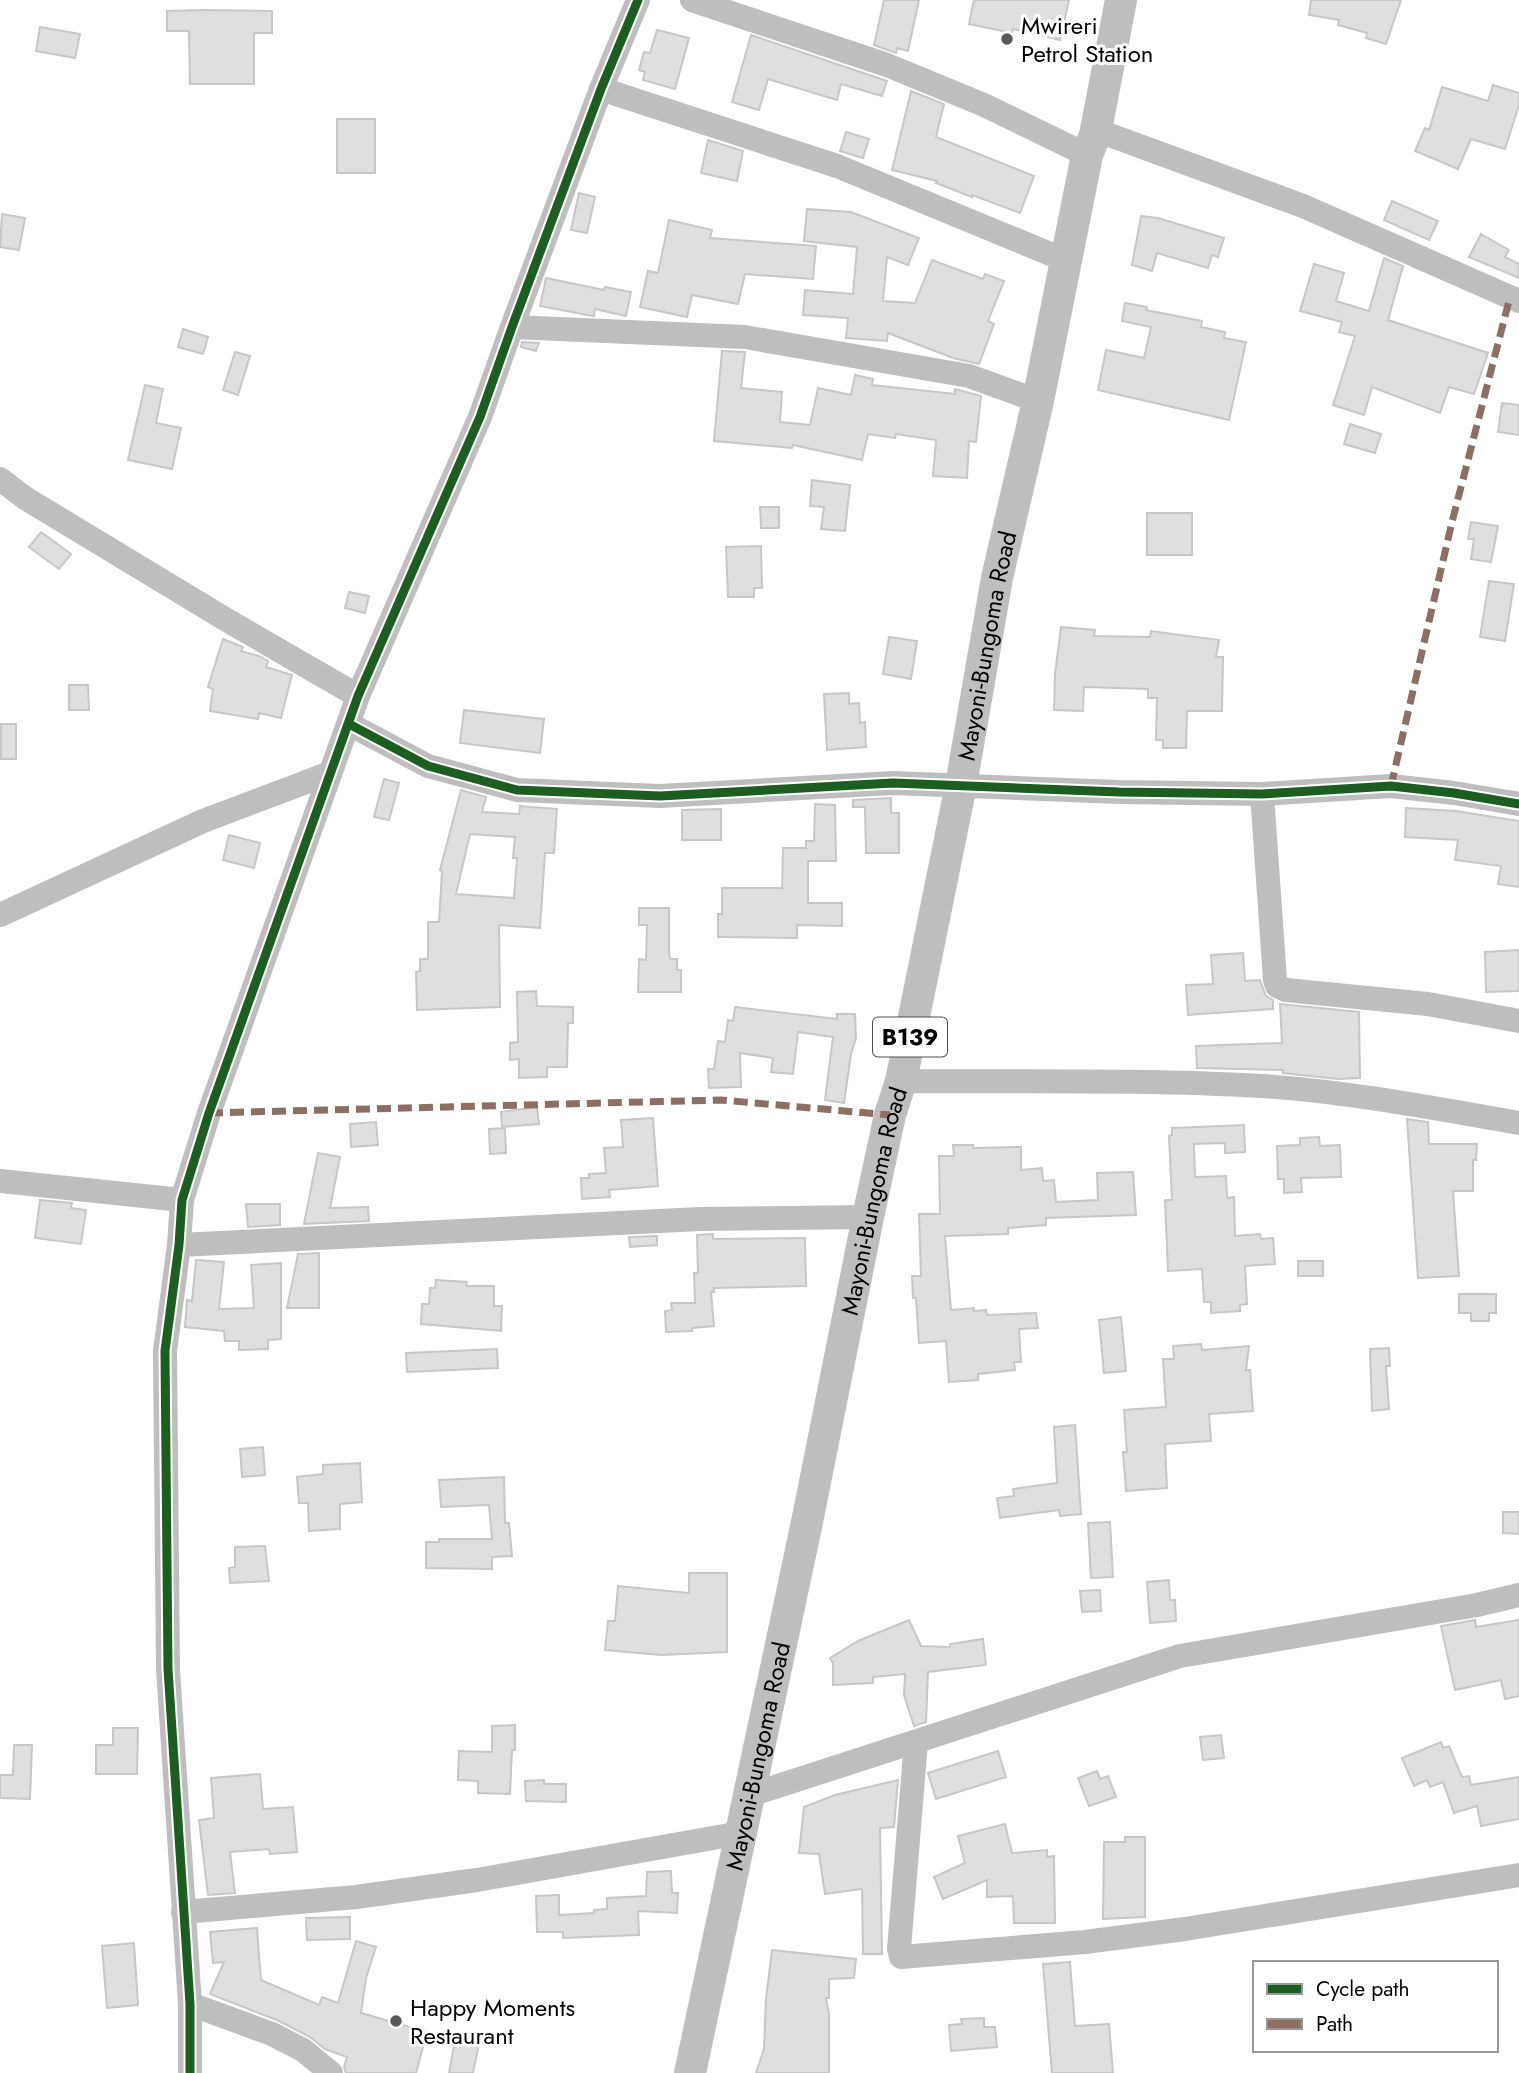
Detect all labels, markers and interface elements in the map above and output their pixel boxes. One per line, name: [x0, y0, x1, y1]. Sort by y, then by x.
place label: Mwireri Petrol Station: [1021, 8, 1153, 71]
marker: Mwireri Petrol Station: [999, 31, 1015, 47]
street label: Mayoni-Bungoma Road: [948, 527, 1025, 763]
road number: B139: [873, 1018, 947, 1056]
street label: Mayoni-Bungoma Road: [831, 1082, 915, 1318]
street label: Mayoni-Bungoma Road: [716, 1639, 799, 1874]
legend: [1253, 1961, 1498, 2052]
text: Cycle path: [1316, 1974, 1409, 2004]
place label: Happy Moments Restaurant: [410, 1990, 575, 2053]
text: Path: [1316, 2009, 1353, 2039]
marker: Happy Moments Restaurant: [388, 2013, 404, 2029]

